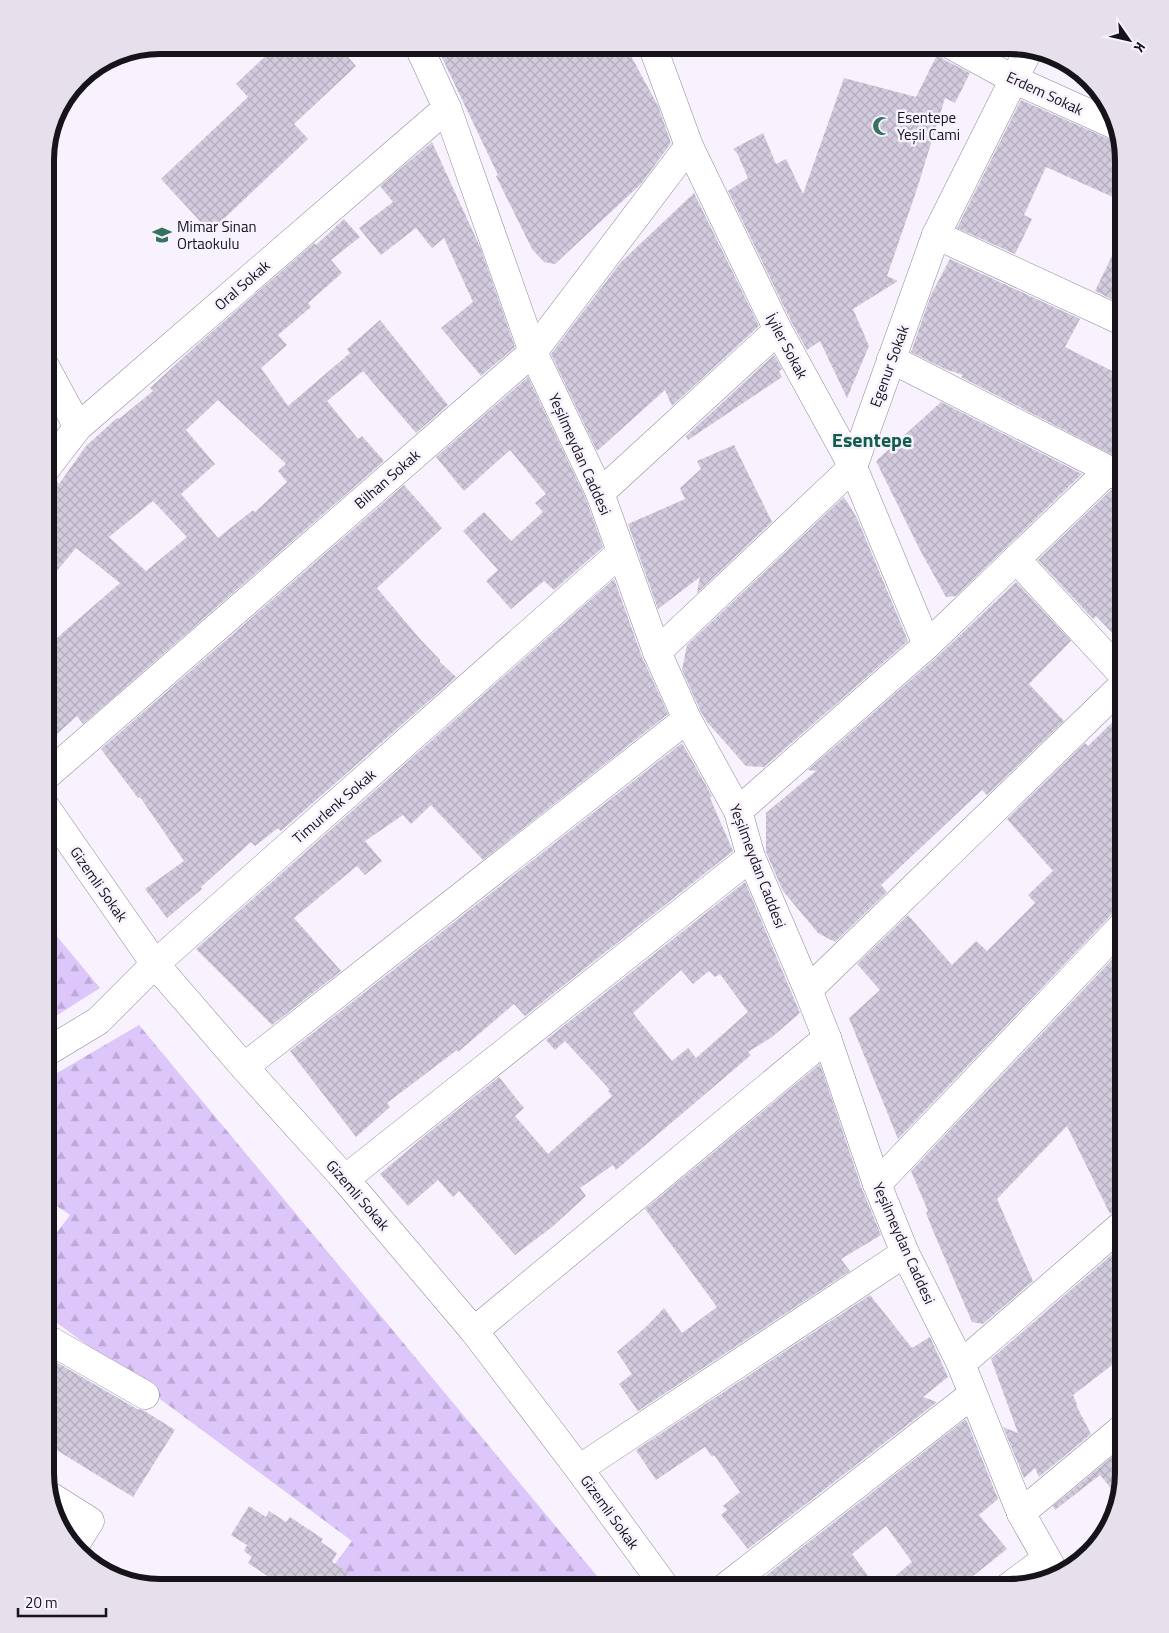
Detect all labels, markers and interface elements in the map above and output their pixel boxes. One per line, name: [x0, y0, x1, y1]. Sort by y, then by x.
north arrow: [1104, 15, 1154, 65]
text: K: [1129, 38, 1151, 57]
street label: Erdem Sokak: [1003, 65, 1087, 121]
place label: Esentepe Yeşil Cami: [897, 106, 960, 146]
mosque icon: Esentepe Yeşil Cami: [871, 115, 893, 137]
place label: Mimar Sinan Ortaokulu: [177, 215, 256, 255]
school or university icon: Mimar Sinan Ortaokulu: [151, 224, 173, 246]
street label: Oral Sokak: [209, 254, 275, 316]
street label: İyiler Sokak: [760, 309, 814, 383]
street label: Egenur Sokak: [864, 322, 914, 410]
street label: Yeşilmeydan Caddesi: [543, 389, 617, 519]
district label: Esentepe: [832, 424, 912, 455]
street label: Bilhan Sokak: [349, 444, 425, 514]
street label: Timurlenk Sokak: [287, 763, 381, 849]
street label: Yeşilmeydan Caddesi: [724, 800, 792, 932]
street label: Gizemli Sokak: [65, 842, 133, 926]
street label: Gizemli Sokak: [321, 1154, 395, 1236]
street label: Yeşilmeydan Caddesi: [867, 1178, 941, 1308]
street label: Gizemli Sokak: [575, 1470, 645, 1554]
scale bar: [18, 1586, 105, 1618]
text: 20 m: [25, 1591, 58, 1614]

